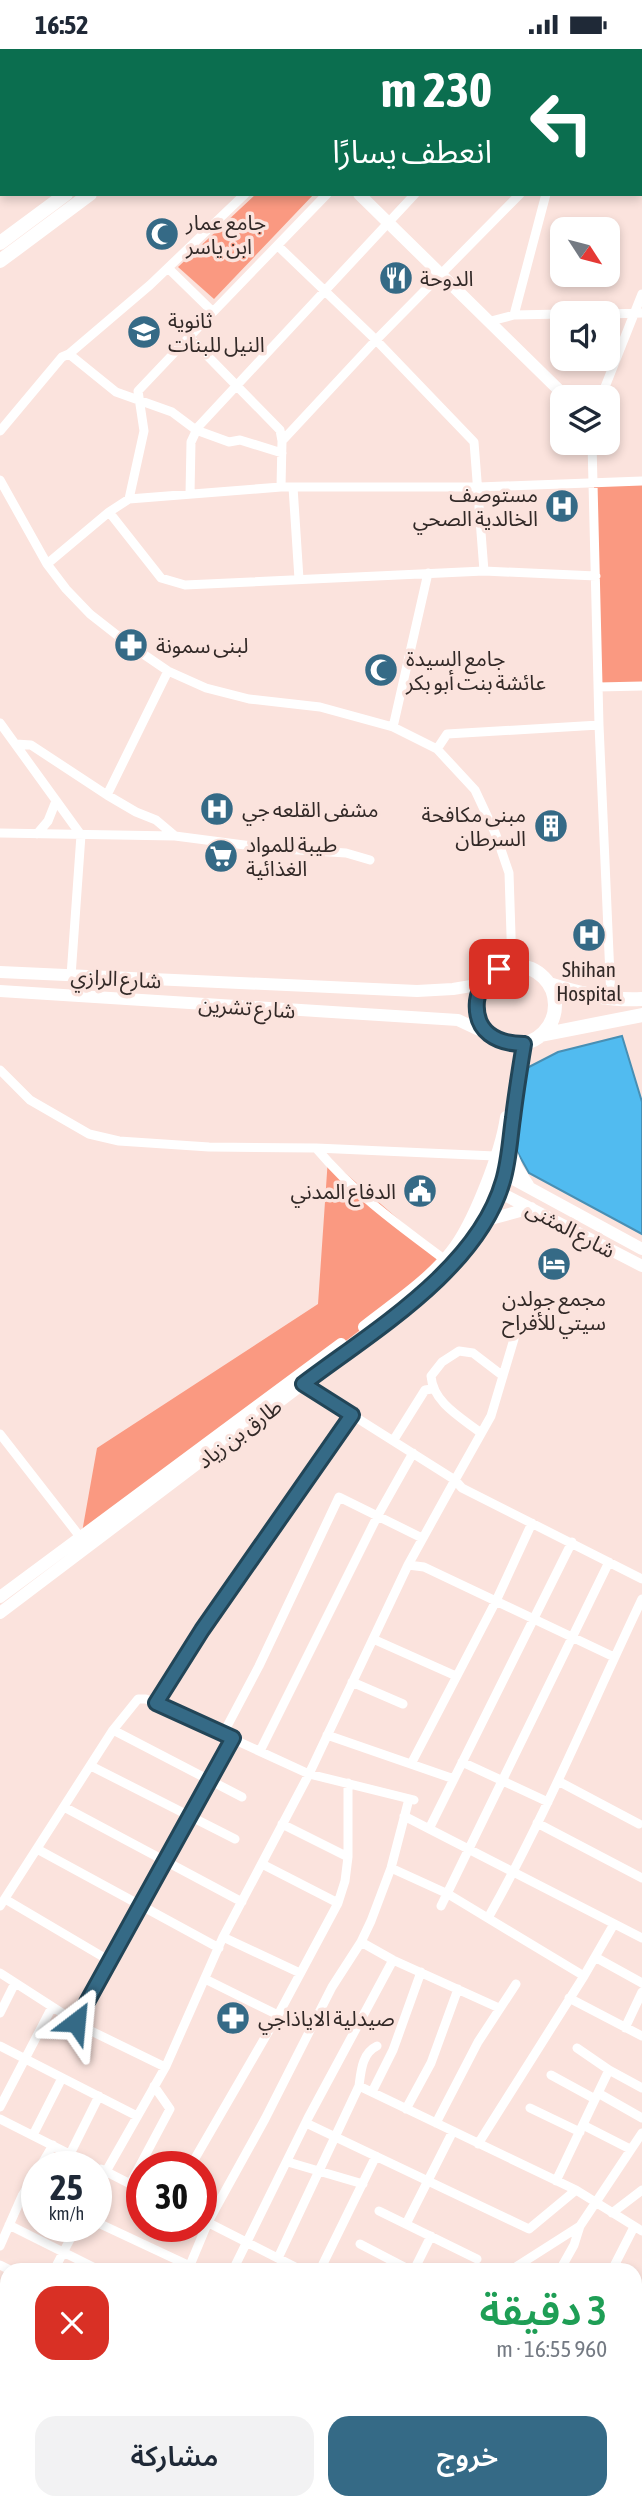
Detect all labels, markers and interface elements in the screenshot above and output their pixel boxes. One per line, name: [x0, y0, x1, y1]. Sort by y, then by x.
text: 16:52: [35, 10, 89, 40]
text: 230 m: [381, 61, 492, 117]
icon: left: [516, 77, 607, 168]
text: انعطف يسارًا: [332, 133, 492, 170]
place label: جامع عمار ابن ياسر: [185, 210, 266, 259]
mosque icon: جامع عمار ابن ياسر: [143, 215, 181, 253]
north arrow: [550, 217, 620, 287]
map controls: [550, 217, 620, 455]
restaurant icon: الدوحة: [377, 259, 415, 297]
place label: الدوحة: [420, 266, 474, 291]
button: sound: [550, 301, 620, 371]
place label: ثانوية النيل للبنات: [168, 308, 265, 357]
school or university icon: ثانوية النيل للبنات: [125, 313, 163, 351]
button: layers: [550, 385, 620, 455]
place label: مستوصف الخالدية الصحي: [413, 482, 538, 535]
hospital icon: مستوصف الخالدية الصحي: [543, 487, 581, 525]
pharmacy icon: لبنى سمونة: [112, 626, 150, 664]
place label: لبنى سمونة: [156, 633, 249, 658]
place label: جامع السيدة عائشة بنت أبو بكر: [405, 646, 546, 695]
mosque icon: جامع السيدة عائشة بنت أبو بكر: [362, 651, 400, 689]
hospital icon: مشفى القلعه جي: [198, 790, 236, 828]
place label: مشفى القلعه جي: [242, 797, 379, 826]
place label: مبنى مكافحة السرطان: [421, 802, 526, 851]
building icon: مبنى مكافحة السرطان: [532, 807, 570, 845]
place label: طيبة للمواد الغذائية: [246, 832, 337, 880]
supermarket icon: طيبة للمواد الغذائية: [202, 837, 240, 875]
hospital icon: Shihan Hospital: [570, 916, 608, 954]
pin: [469, 939, 529, 999]
icon: arrive: [480, 950, 518, 988]
place label: Shihan Hospital: [556, 957, 622, 1005]
street label: شارع الرازي: [70, 964, 162, 997]
street label: شارع تشرين: [197, 992, 296, 1026]
public building icon: الدفاع المدني: [401, 1172, 439, 1210]
place label: الدفاع المدني: [290, 1179, 396, 1208]
street label: شارع المثنى: [521, 1196, 619, 1266]
hotel icon: مجمع جولدن سيتي للأفراح: [535, 1245, 573, 1283]
place label: مجمع جولدن سيتي للأفراح: [502, 1286, 606, 1339]
street label: طارق بن زياد: [192, 1393, 287, 1473]
position arrow: [39, 1985, 113, 2059]
pharmacy icon: صيدلية الاياذاجي: [214, 1999, 252, 2037]
place label: صيدلية الاياذاجي: [258, 2006, 395, 2035]
speed limit sign: 30: [126, 2151, 217, 2242]
text: 25: [50, 2167, 83, 2207]
text: km/h: [49, 2203, 84, 2224]
button: close: [35, 2286, 109, 2360]
text: 3 دقيقة: [480, 2286, 607, 2334]
text: 960 m · 16:55: [496, 2336, 607, 2362]
button: مشاركة: [35, 2416, 314, 2496]
button: خروج: [328, 2416, 607, 2496]

